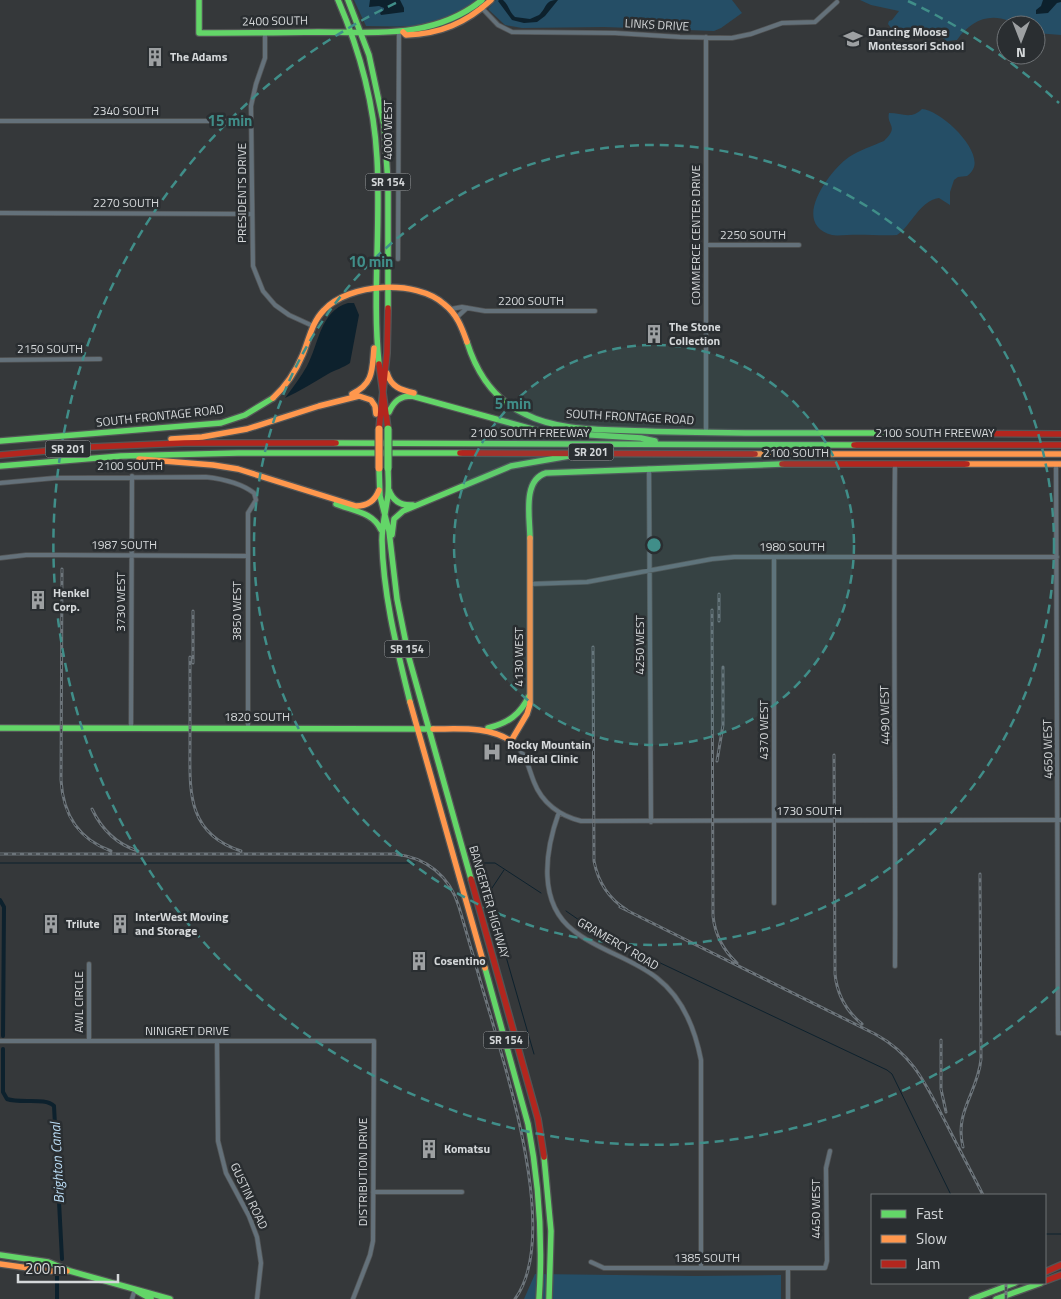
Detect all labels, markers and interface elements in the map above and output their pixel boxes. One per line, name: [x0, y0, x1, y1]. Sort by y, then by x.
street label: 2400 SOUTH: [242, 10, 308, 31]
street label: LINKS DRIVE: [624, 13, 690, 36]
north arrow: [996, 15, 1046, 65]
place label: Dancing Moose Montessori School: [868, 22, 964, 55]
school or university icon: Dancing Moose Montessori School: [842, 28, 864, 50]
text: N: [1016, 43, 1026, 64]
building icon: The Adams: [144, 46, 166, 68]
place label: The Adams: [170, 47, 228, 66]
street label: 4000 WEST: [378, 100, 397, 160]
street label: 2340 SOUTH: [93, 101, 159, 120]
text: 15 min: [208, 109, 252, 132]
street label: PRESIDENTS DRIVE: [232, 143, 251, 243]
street label: COMMERCE CENTER DRIVE: [686, 165, 705, 305]
road number: SR 154: [366, 173, 410, 190]
street label: 2270 SOUTH: [93, 193, 159, 212]
street label: 2250 SOUTH: [720, 225, 786, 244]
text: 10 min: [349, 250, 393, 273]
street label: 2200 SOUTH: [498, 291, 564, 310]
place label: The Stone Collection: [669, 317, 721, 350]
building icon: The Stone Collection: [643, 323, 665, 345]
street label: 2150 SOUTH: [17, 339, 83, 358]
text: 5 min: [495, 392, 531, 415]
street label: SOUTH FRONTAGE ROAD: [95, 399, 225, 432]
street label: SOUTH FRONTAGE ROAD: [565, 404, 695, 429]
street label: 2100 SOUTH FREEWAY: [470, 423, 590, 442]
street label: 2100 SOUTH FREEWAY: [875, 423, 995, 442]
road number: SR 201: [46, 440, 90, 458]
street label: 2100 SOUTH: [763, 443, 829, 462]
road number: SR 201: [568, 444, 614, 461]
street label: 2100 SOUTH: [97, 456, 163, 475]
street label: 1987 SOUTH: [91, 535, 157, 554]
centre of rings: [645, 536, 663, 554]
street label: 1980 SOUTH: [759, 537, 825, 556]
street label: 3730 WEST: [111, 572, 130, 632]
street label: 3850 WEST: [227, 581, 246, 641]
place label: Henkel Corp.: [53, 583, 89, 616]
building icon: Henkel Corp.: [27, 589, 49, 611]
street label: 4250 WEST: [630, 615, 649, 675]
street label: 4130 WEST: [509, 627, 528, 687]
road number: SR 154: [384, 641, 430, 658]
street label: 4490 WEST: [874, 684, 895, 745]
street label: 4370 WEST: [754, 700, 773, 760]
street label: 1820 SOUTH: [224, 707, 290, 726]
street label: 4650 WEST: [1037, 718, 1058, 779]
place label: Rocky Mountain Medical Clinic: [507, 735, 591, 768]
hospital icon: Rocky Mountain Medical Clinic: [481, 741, 503, 763]
street label: 1730 SOUTH: [776, 801, 842, 820]
street label: BANGERTER HIGHWAY: [464, 843, 515, 961]
place label: InterWest Moving and Storage: [135, 907, 229, 940]
street label: GRAMERCY ROAD: [574, 912, 663, 975]
building icon: Trilute: [40, 913, 62, 935]
building icon: InterWest Moving and Storage: [109, 913, 131, 935]
place label: Trilute: [66, 914, 100, 933]
building icon: Cosentino: [408, 950, 430, 972]
place label: Cosentino: [434, 951, 486, 970]
street label: AWL CIRCLE: [69, 971, 88, 1033]
street label: NINIGRET DRIVE: [145, 1021, 229, 1040]
road number: SR 154: [484, 1032, 528, 1048]
street label: DISTRIBUTION DRIVE: [353, 1117, 372, 1226]
water label: Brighton Canal: [44, 1120, 69, 1204]
building icon: Komatsu: [418, 1138, 440, 1160]
place label: Komatsu: [444, 1139, 490, 1158]
street label: GUSTIN ROAD: [226, 1159, 273, 1233]
street label: 4450 WEST: [806, 1179, 825, 1239]
legend: [871, 1194, 1046, 1284]
text: Fast: [916, 1202, 944, 1225]
text: Slow: [916, 1227, 947, 1250]
street label: 1385 SOUTH: [674, 1248, 740, 1267]
scale bar: [18, 1252, 118, 1284]
text: Jam: [916, 1252, 940, 1275]
text: 200 m: [25, 1257, 66, 1280]

